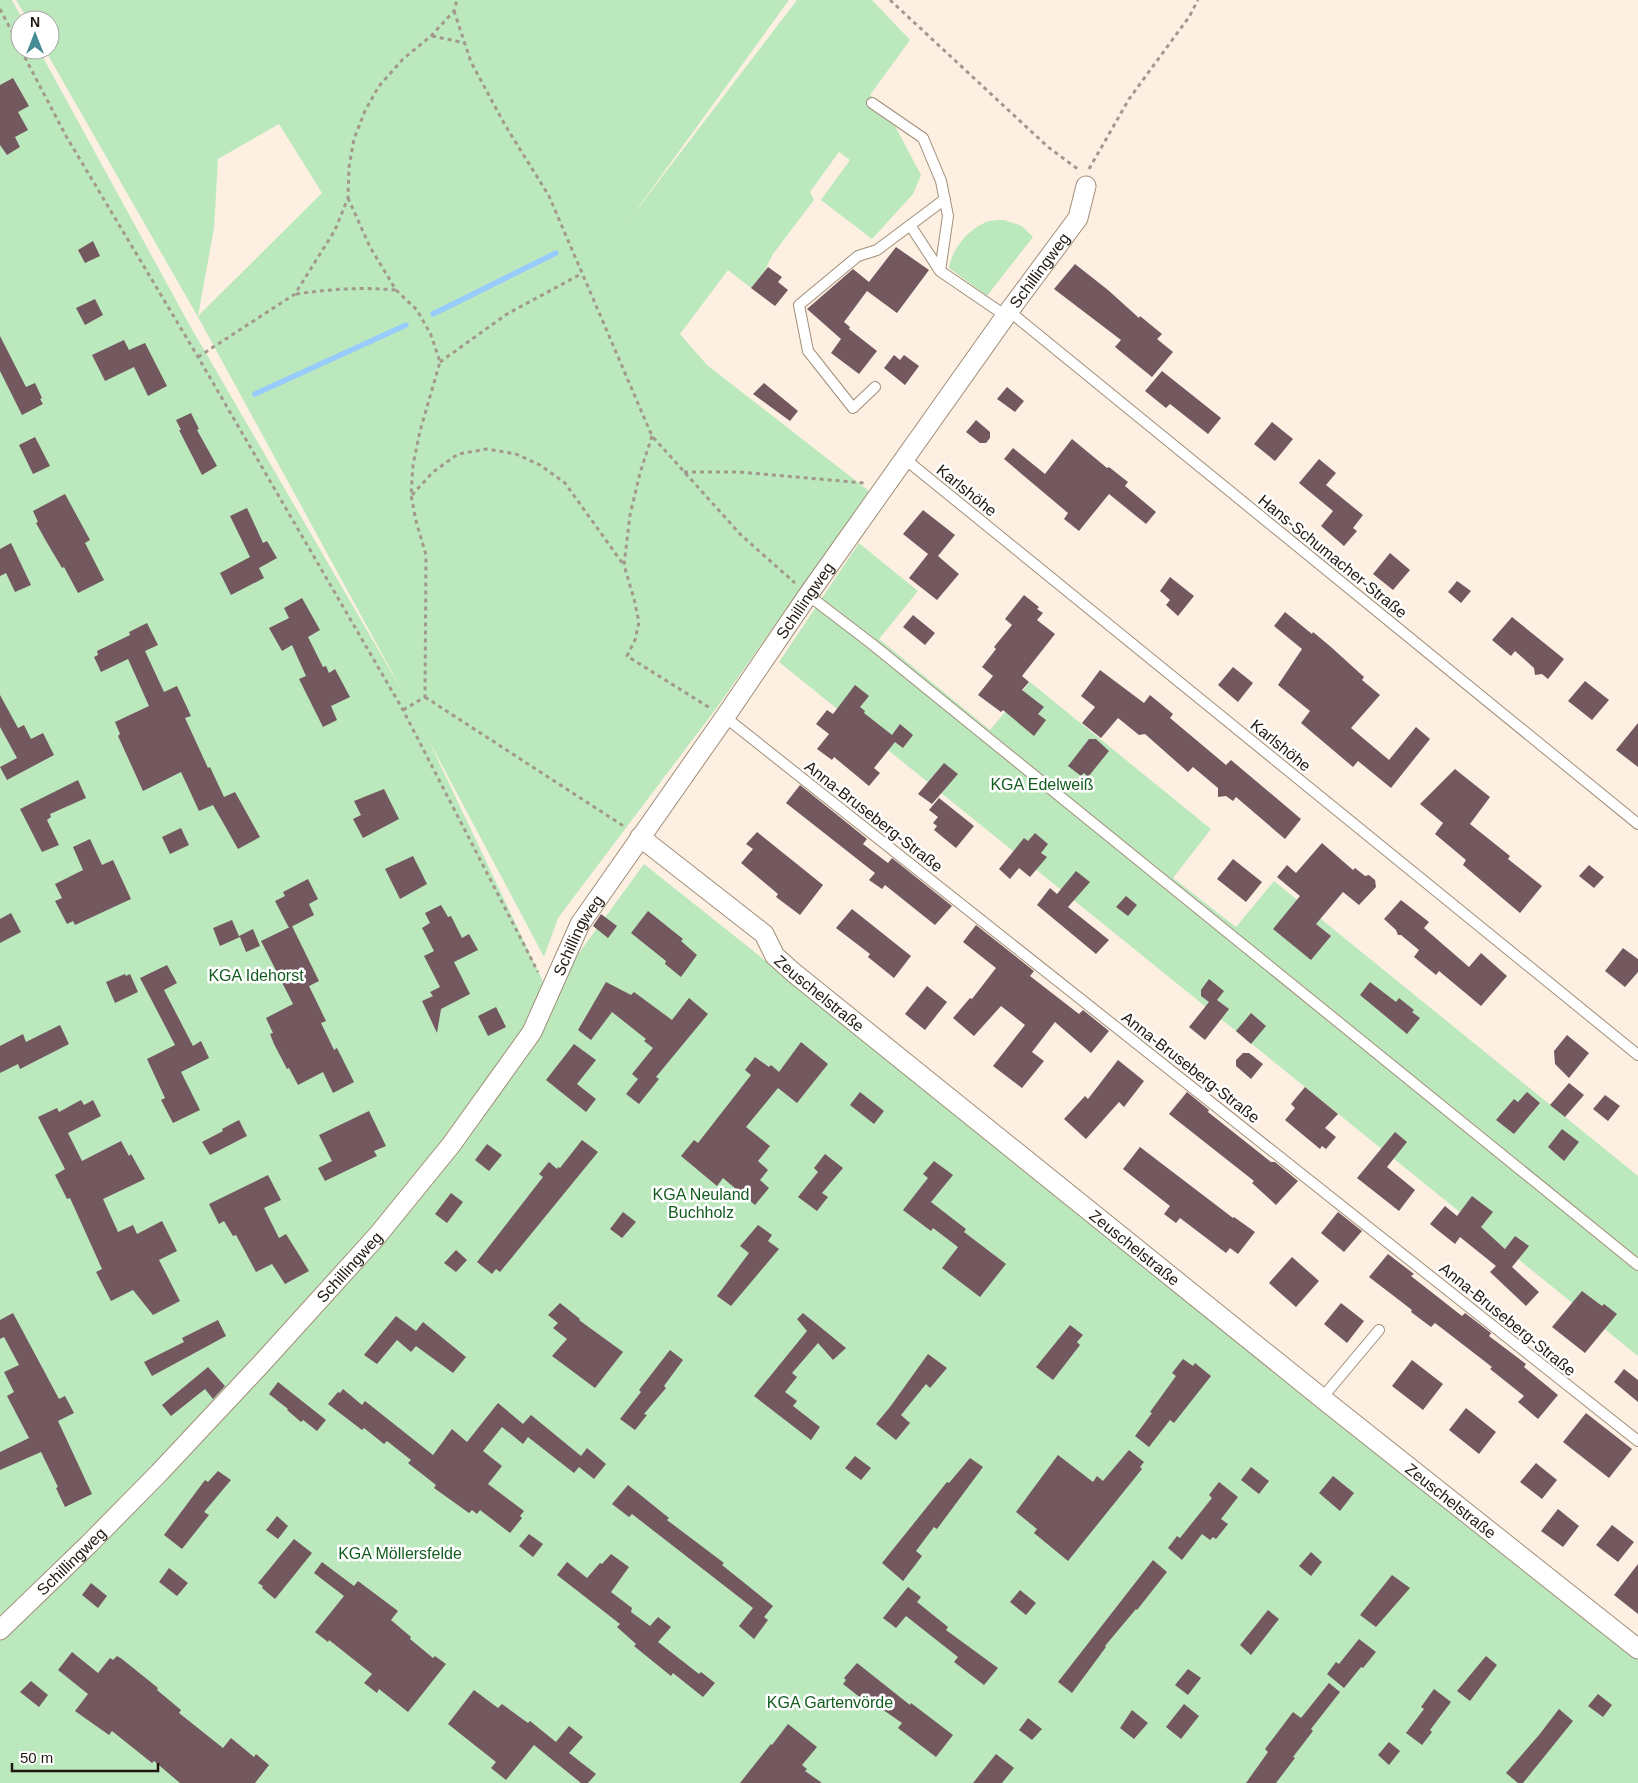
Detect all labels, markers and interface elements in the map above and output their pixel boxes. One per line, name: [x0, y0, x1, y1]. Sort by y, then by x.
north arrow: [10, 10, 60, 60]
text: N: [30, 14, 40, 30]
street label: Schillingweg: [1006, 230, 1073, 311]
street label: Karlshöhe: [933, 461, 1000, 520]
street label: Hans-Schumacher-Straße: [1255, 491, 1410, 622]
street label: Schillingweg: [773, 559, 837, 642]
street label: Karlshöhe: [1247, 716, 1314, 775]
street label: Anna-Bruseberg-Straße: [802, 757, 946, 875]
park label: KGA Edelweiß: [990, 776, 1094, 793]
street label: Schillingweg: [550, 892, 607, 978]
street label: Zeuschelstraße: [771, 952, 867, 1035]
park label: KGA Idehorst: [208, 967, 304, 984]
street label: Anna-Bruseberg-Straße: [1119, 1008, 1263, 1126]
park label: KGA Neuland Buchholz: [653, 1186, 749, 1221]
street label: Zeuschelstraße: [1086, 1207, 1183, 1289]
street label: Schillingweg: [313, 1228, 386, 1306]
street label: Anna-Bruseberg-Straße: [1436, 1259, 1579, 1380]
street label: Zeuschelstraße: [1402, 1460, 1499, 1542]
street label: Schillingweg: [34, 1524, 109, 1599]
park label: KGA Möllersfelde: [338, 1545, 462, 1562]
park label: KGA Gartenvörde: [767, 1694, 893, 1711]
scale bar: [12, 1740, 159, 1772]
text: 50 m: [20, 1749, 53, 1766]

